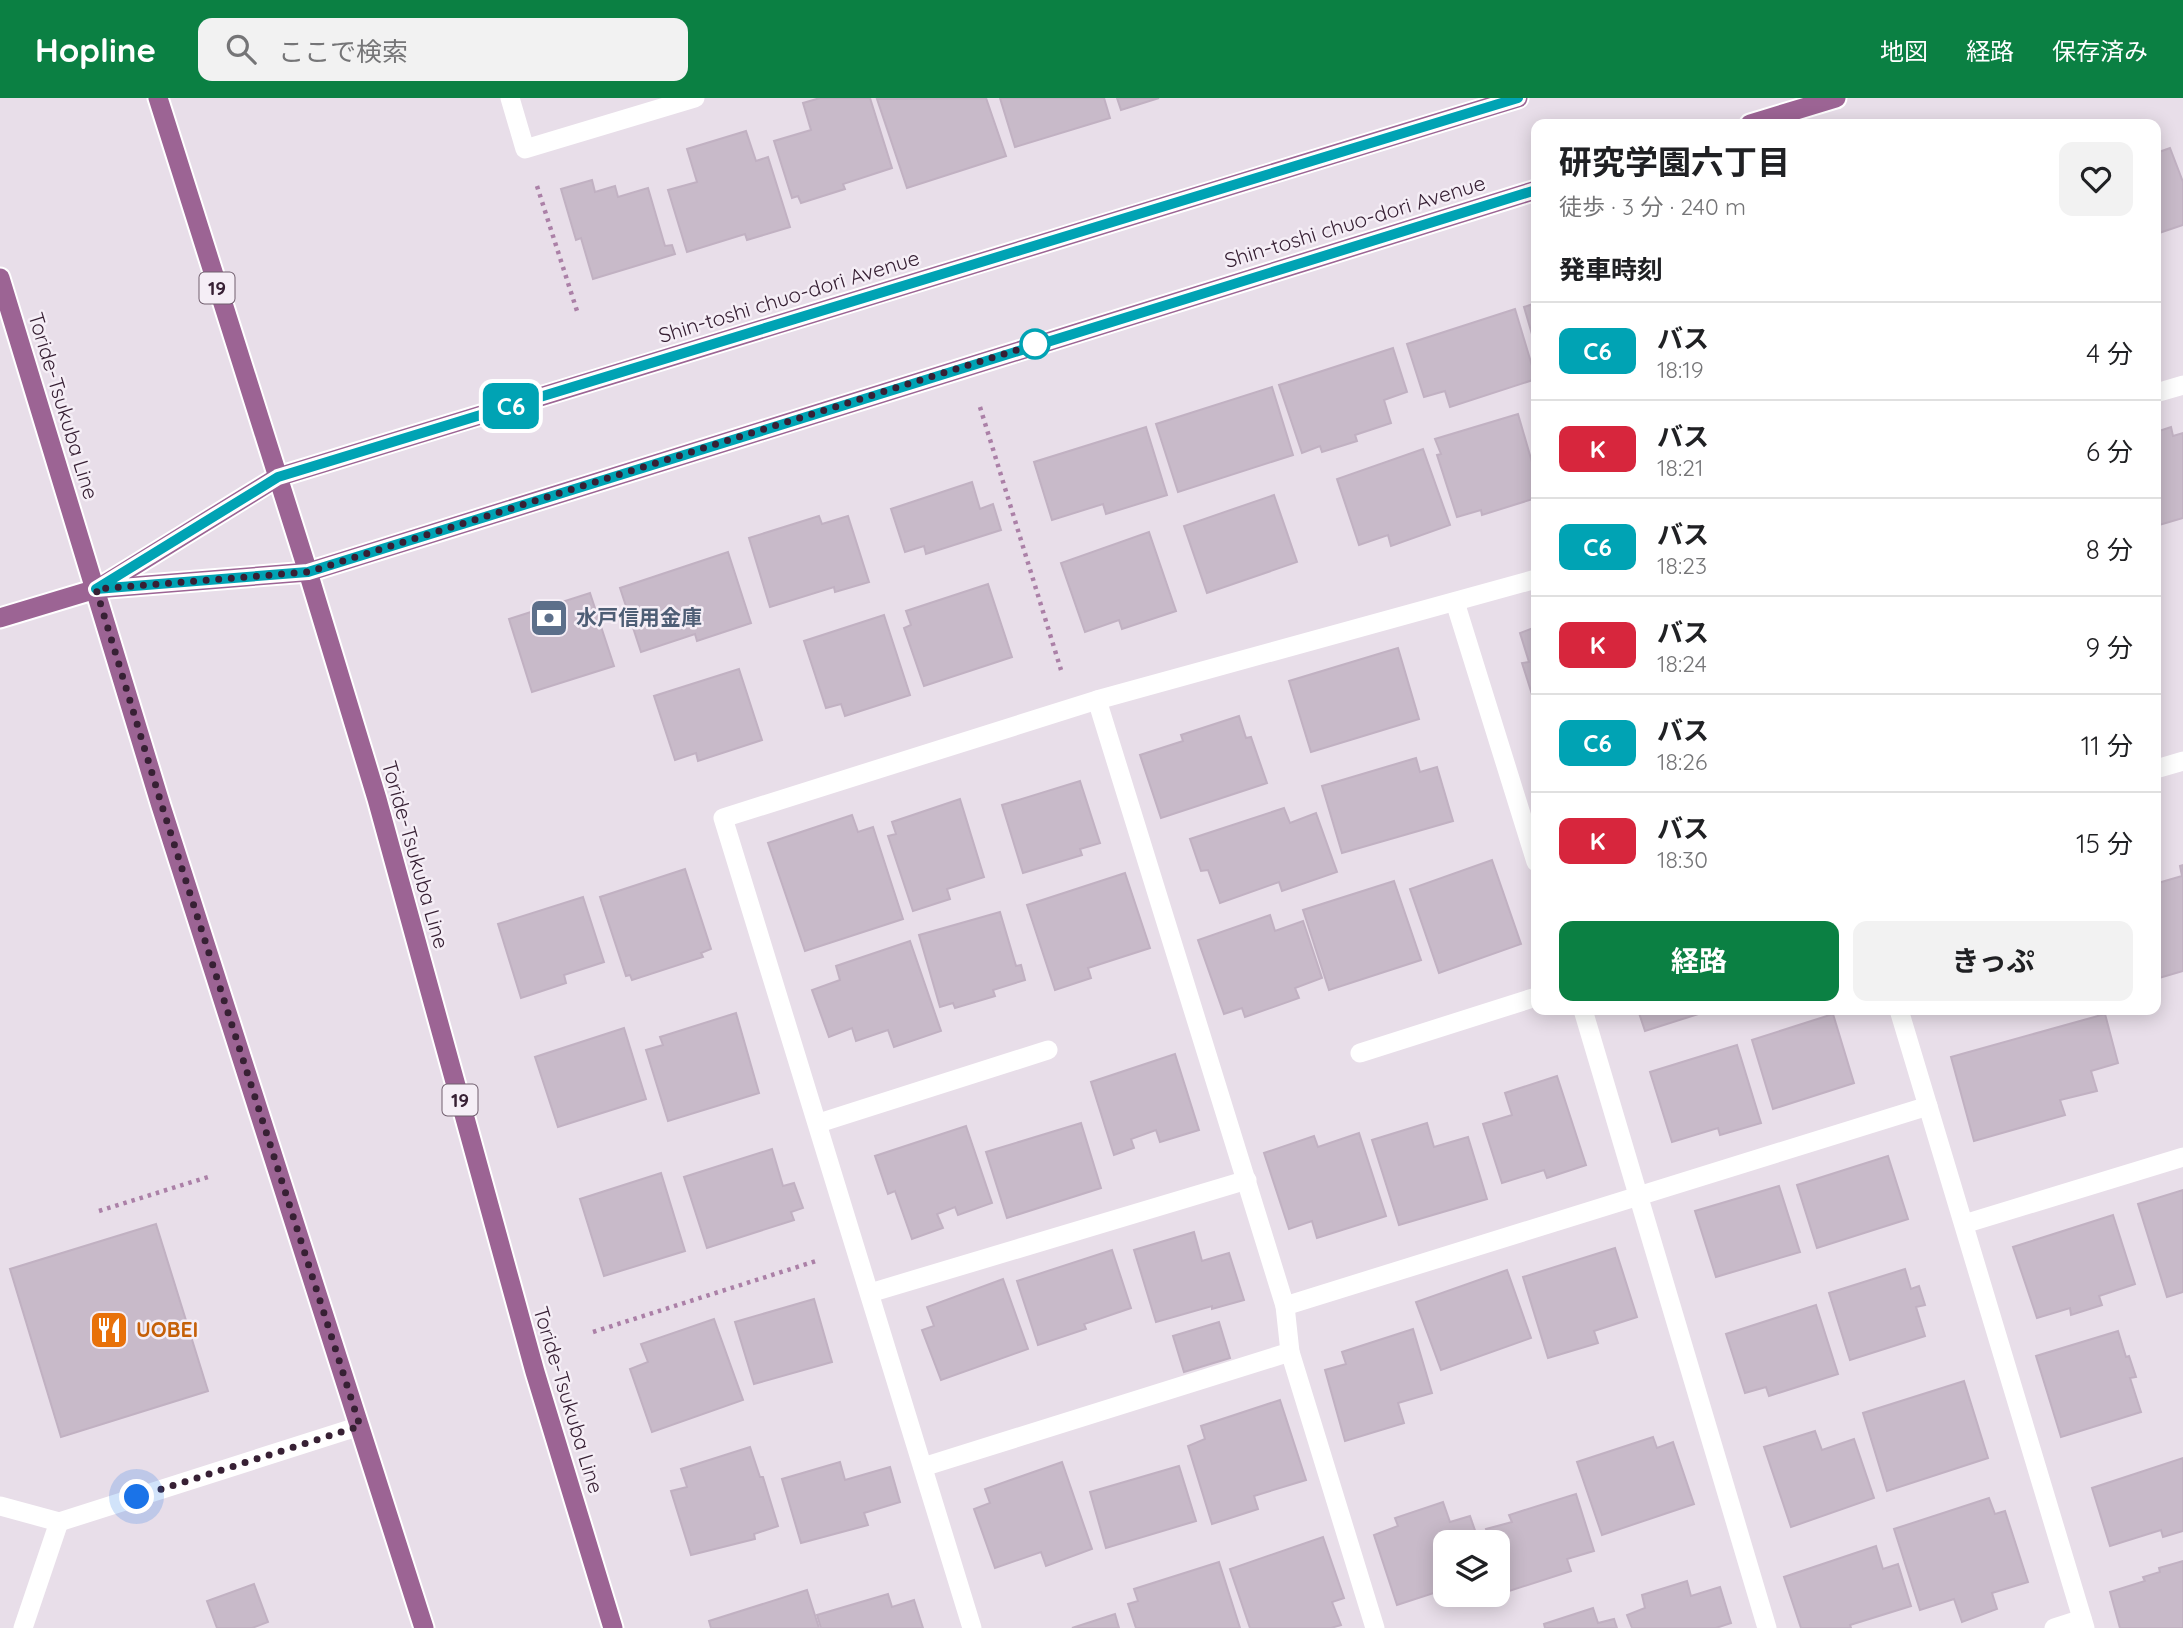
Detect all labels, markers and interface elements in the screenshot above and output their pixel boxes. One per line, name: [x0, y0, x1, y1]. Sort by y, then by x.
search box: [198, 18, 688, 81]
text: Hopline: [35, 29, 156, 70]
icon: search: [222, 30, 260, 68]
text: ここで検索: [278, 35, 408, 68]
text: 地図: [1880, 36, 1928, 66]
text: 経路: [1966, 36, 2014, 66]
text: 保存済み: [2052, 36, 2148, 66]
text: 研究学園六丁目: [1559, 141, 1790, 182]
button: heart: [2059, 142, 2133, 216]
street label: Shin-toshi chuo-dori Avenue: [1221, 169, 1488, 273]
text: 徒歩 · 3 分 · 240 m: [1559, 192, 1746, 221]
street label: Shin-toshi chuo-dori Avenue: [655, 244, 922, 348]
text: 発車時刻: [1559, 253, 1663, 286]
road number: 19: [200, 272, 234, 304]
street label: Toride-Tsukuba Line: [23, 309, 105, 502]
text: バス: [1657, 322, 1709, 355]
unlabelled marker: [1020, 329, 1050, 359]
text: C6: [1583, 336, 1612, 366]
text: 4 分: [2086, 337, 2133, 370]
text: 18:19: [1657, 355, 1704, 384]
line badge: C6: [480, 383, 542, 429]
text: C6: [497, 391, 525, 421]
text: バス: [1657, 420, 1709, 453]
text: K: [1590, 434, 1605, 464]
text: 6 分: [2086, 435, 2133, 468]
text: 18:21: [1657, 453, 1703, 482]
text: バス: [1657, 518, 1709, 551]
text: C6: [1583, 532, 1612, 562]
text: 8 分: [2086, 533, 2133, 566]
text: 18:23: [1657, 551, 1707, 580]
bank icon: 水戸信用金庫: [528, 597, 570, 639]
place label: 水戸信用金庫: [576, 604, 702, 630]
text: バス: [1657, 616, 1709, 649]
text: K: [1590, 630, 1605, 660]
text: 9 分: [2085, 631, 2133, 664]
text: 18:24: [1657, 649, 1707, 678]
text: バス: [1657, 714, 1709, 747]
text: C6: [1583, 728, 1612, 758]
text: 11 分: [2081, 729, 2133, 762]
text: 18:26: [1657, 747, 1707, 776]
street label: Toride-Tsukuba Line: [377, 758, 455, 952]
text: バス: [1657, 812, 1709, 845]
text: K: [1590, 826, 1605, 856]
text: 15 分: [2076, 827, 2133, 860]
text: 18:30: [1657, 845, 1708, 874]
button: 経路: [1559, 921, 1839, 1001]
button: きっぷ: [1853, 921, 2133, 1001]
road number: 19: [442, 1084, 477, 1116]
street label: Toride-Tsukuba Line: [528, 1303, 610, 1496]
restaurant icon: UOBEI: [88, 1309, 130, 1351]
place label: UOBEI: [136, 1316, 198, 1342]
your location: [119, 1479, 154, 1514]
map controls: [1433, 1530, 1510, 1607]
button: layers: [1433, 1530, 1510, 1607]

